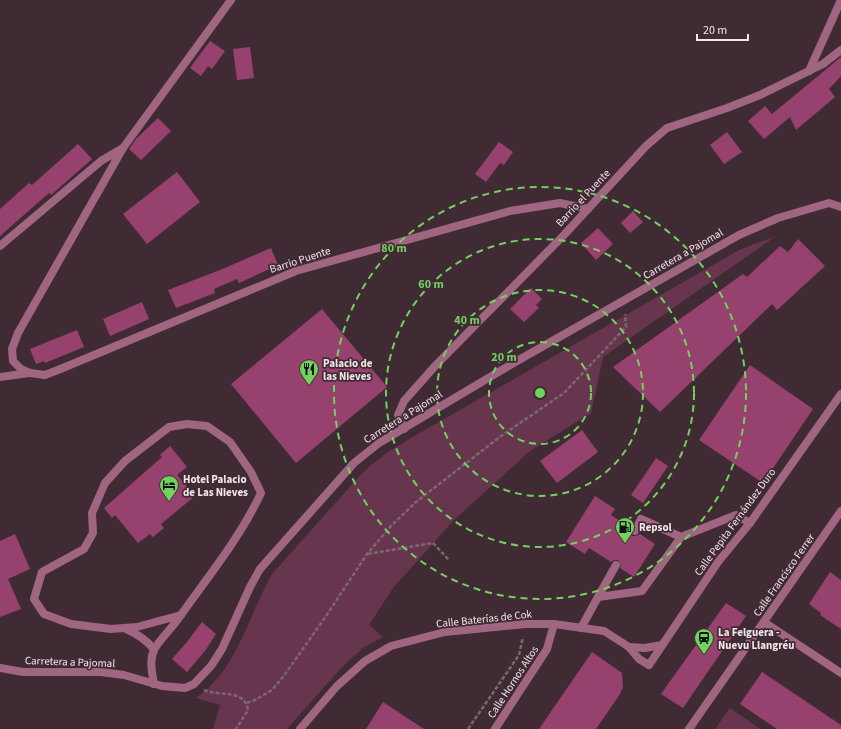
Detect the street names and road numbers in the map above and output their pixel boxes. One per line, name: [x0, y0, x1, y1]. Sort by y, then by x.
street label: Barrio el Puente: [552, 166, 614, 230]
street label: Carretera a Pajomal: [640, 225, 726, 283]
street label: Barrio Puente: [268, 243, 333, 277]
street label: Carretera a Pajomal: [361, 387, 445, 447]
street label: Calle Pepita Fernández Duro: [691, 465, 779, 579]
street label: Calle Francisco Ferrer: [750, 530, 818, 620]
street label: Calle Baterías de Cok: [435, 606, 533, 631]
street label: Calle Hornos Altos: [484, 642, 542, 721]
street label: Carretera a Pajomal: [25, 653, 116, 671]

